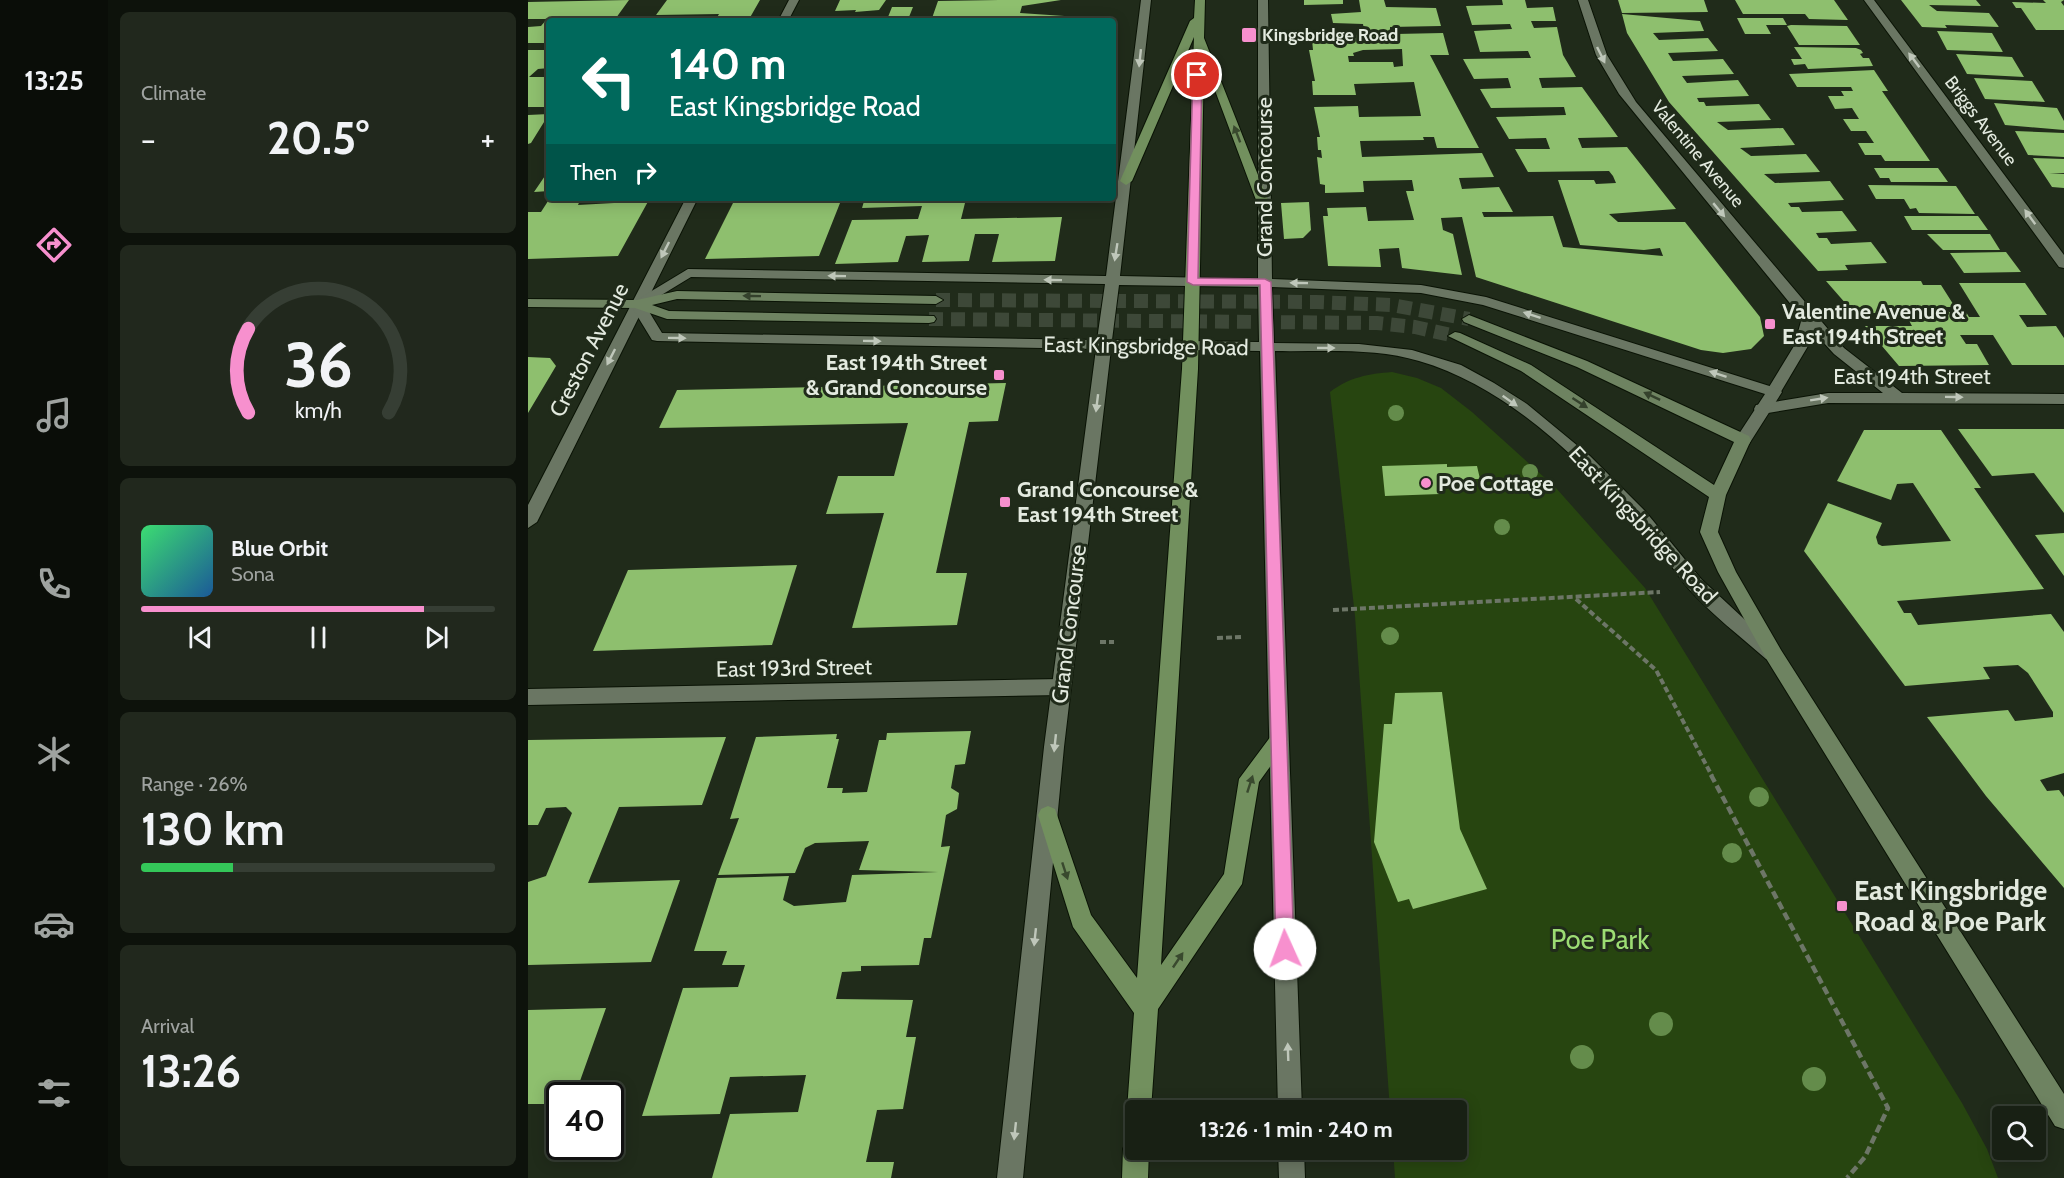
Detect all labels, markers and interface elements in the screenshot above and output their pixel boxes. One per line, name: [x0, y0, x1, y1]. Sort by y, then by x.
place label: Kingsbridge Road: [1262, 24, 1398, 46]
marker: Kingsbridge Road: [1240, 26, 1258, 44]
text: 140 m: [669, 38, 786, 90]
icon: left: [570, 42, 648, 120]
one-way arrow: [1596, 47, 1605, 64]
one-way arrow: [1135, 49, 1145, 68]
pin: [1171, 49, 1222, 100]
one-way arrow: [1908, 53, 1920, 69]
icon: arrive: [1180, 58, 1213, 91]
text: 13:25: [24, 64, 84, 97]
street label: Briggs Avenue: [1940, 72, 2022, 170]
text: Climate: [141, 81, 206, 105]
text: East Kingsbridge Road: [669, 90, 921, 123]
street label: Valentine Avenue: [1647, 96, 1749, 212]
street label: Grand Concourse: [1251, 97, 1278, 257]
text: 20.5°: [267, 111, 369, 165]
text: −: [141, 119, 156, 159]
text: +: [480, 119, 495, 159]
one-way arrow: [1231, 125, 1241, 143]
icon: right: [629, 156, 662, 189]
text: Then: [570, 159, 617, 186]
one-way arrow: [1712, 202, 1725, 217]
one-way arrow: [2024, 209, 2036, 224]
icon: directions: [33, 224, 75, 266]
one-way arrow: [660, 242, 670, 259]
one-way arrow: [1111, 242, 1120, 261]
one-way arrow: [827, 271, 846, 280]
one-way arrow: [1043, 275, 1062, 285]
street label: Creston Avenue: [544, 278, 634, 422]
one-way arrow: [1289, 278, 1308, 288]
one-way arrow: [742, 292, 761, 301]
place label: Valentine Avenue & East 194th Street: [1782, 298, 1965, 350]
one-way arrow: [1523, 310, 1541, 320]
marker: Valentine Avenue & East 194th Street: [1763, 317, 1777, 331]
text: 36: [284, 327, 352, 403]
street label: East Kingsbridge Road: [1043, 331, 1249, 361]
one-way arrow: [667, 333, 686, 342]
one-way arrow: [862, 336, 881, 346]
one-way arrow: [1317, 343, 1336, 353]
one-way arrow: [606, 349, 616, 366]
place label: East 194th Street & Grand Concourse: [806, 349, 987, 401]
street label: East 194th Street: [1833, 363, 1991, 390]
marker: East 194th Street & Grand Concourse: [992, 368, 1006, 382]
one-way arrow: [1709, 369, 1727, 379]
one-way arrow: [1644, 392, 1661, 401]
one-way arrow: [1945, 392, 1964, 402]
icon: music: [33, 394, 75, 436]
one-way arrow: [1092, 394, 1101, 413]
one-way arrow: [1501, 395, 1517, 407]
one-way arrow: [1810, 395, 1829, 404]
text: km/h: [295, 397, 341, 423]
one-way arrow: [1572, 397, 1588, 408]
street label: East Kingsbridge Road: [1563, 441, 1723, 609]
place label: Poe Cottage: [1438, 470, 1554, 497]
place label: Grand Concourse & East 194th Street: [1017, 476, 1199, 528]
marker: Poe Cottage: [1419, 476, 1433, 490]
marker: Grand Concourse & East 194th Street: [998, 495, 1012, 509]
text: Blue Orbit: [231, 535, 328, 562]
street label: Grand Concourse: [1046, 543, 1092, 705]
text: Sona: [231, 562, 274, 586]
icon: phone: [33, 563, 75, 605]
icon: previous: [184, 621, 217, 654]
icon: pause: [302, 621, 335, 654]
icon: next: [420, 621, 453, 654]
street label: East 193rd Street: [716, 653, 873, 683]
icon: climate: [33, 733, 75, 775]
one-way arrow: [1050, 733, 1060, 752]
text: Range · 26%: [141, 772, 248, 796]
one-way arrow: [1246, 774, 1255, 792]
text: 130 km: [141, 802, 285, 856]
one-way arrow: [1061, 862, 1071, 880]
place label: East Kingsbridge Road & Poe Park: [1854, 874, 2047, 938]
marker: East Kingsbridge Road & Poe Park: [1835, 899, 1849, 913]
icon: car: [33, 903, 75, 945]
position arrow: [1253, 917, 1317, 981]
park label: Poe Park: [1551, 923, 1650, 956]
one-way arrow: [1030, 927, 1040, 946]
one-way arrow: [1172, 952, 1184, 968]
text: Arrival: [141, 1014, 194, 1038]
one-way arrow: [1284, 1042, 1293, 1061]
text: 13:26: [141, 1044, 241, 1098]
icon: filters: [33, 1072, 75, 1114]
speed limit sign: 40: [546, 1082, 624, 1160]
map controls: [1992, 1106, 2046, 1160]
button: search: [1992, 1106, 2046, 1160]
text: 13:26 · 1 min · 240 m: [1199, 1116, 1393, 1143]
one-way arrow: [1010, 1121, 1020, 1140]

